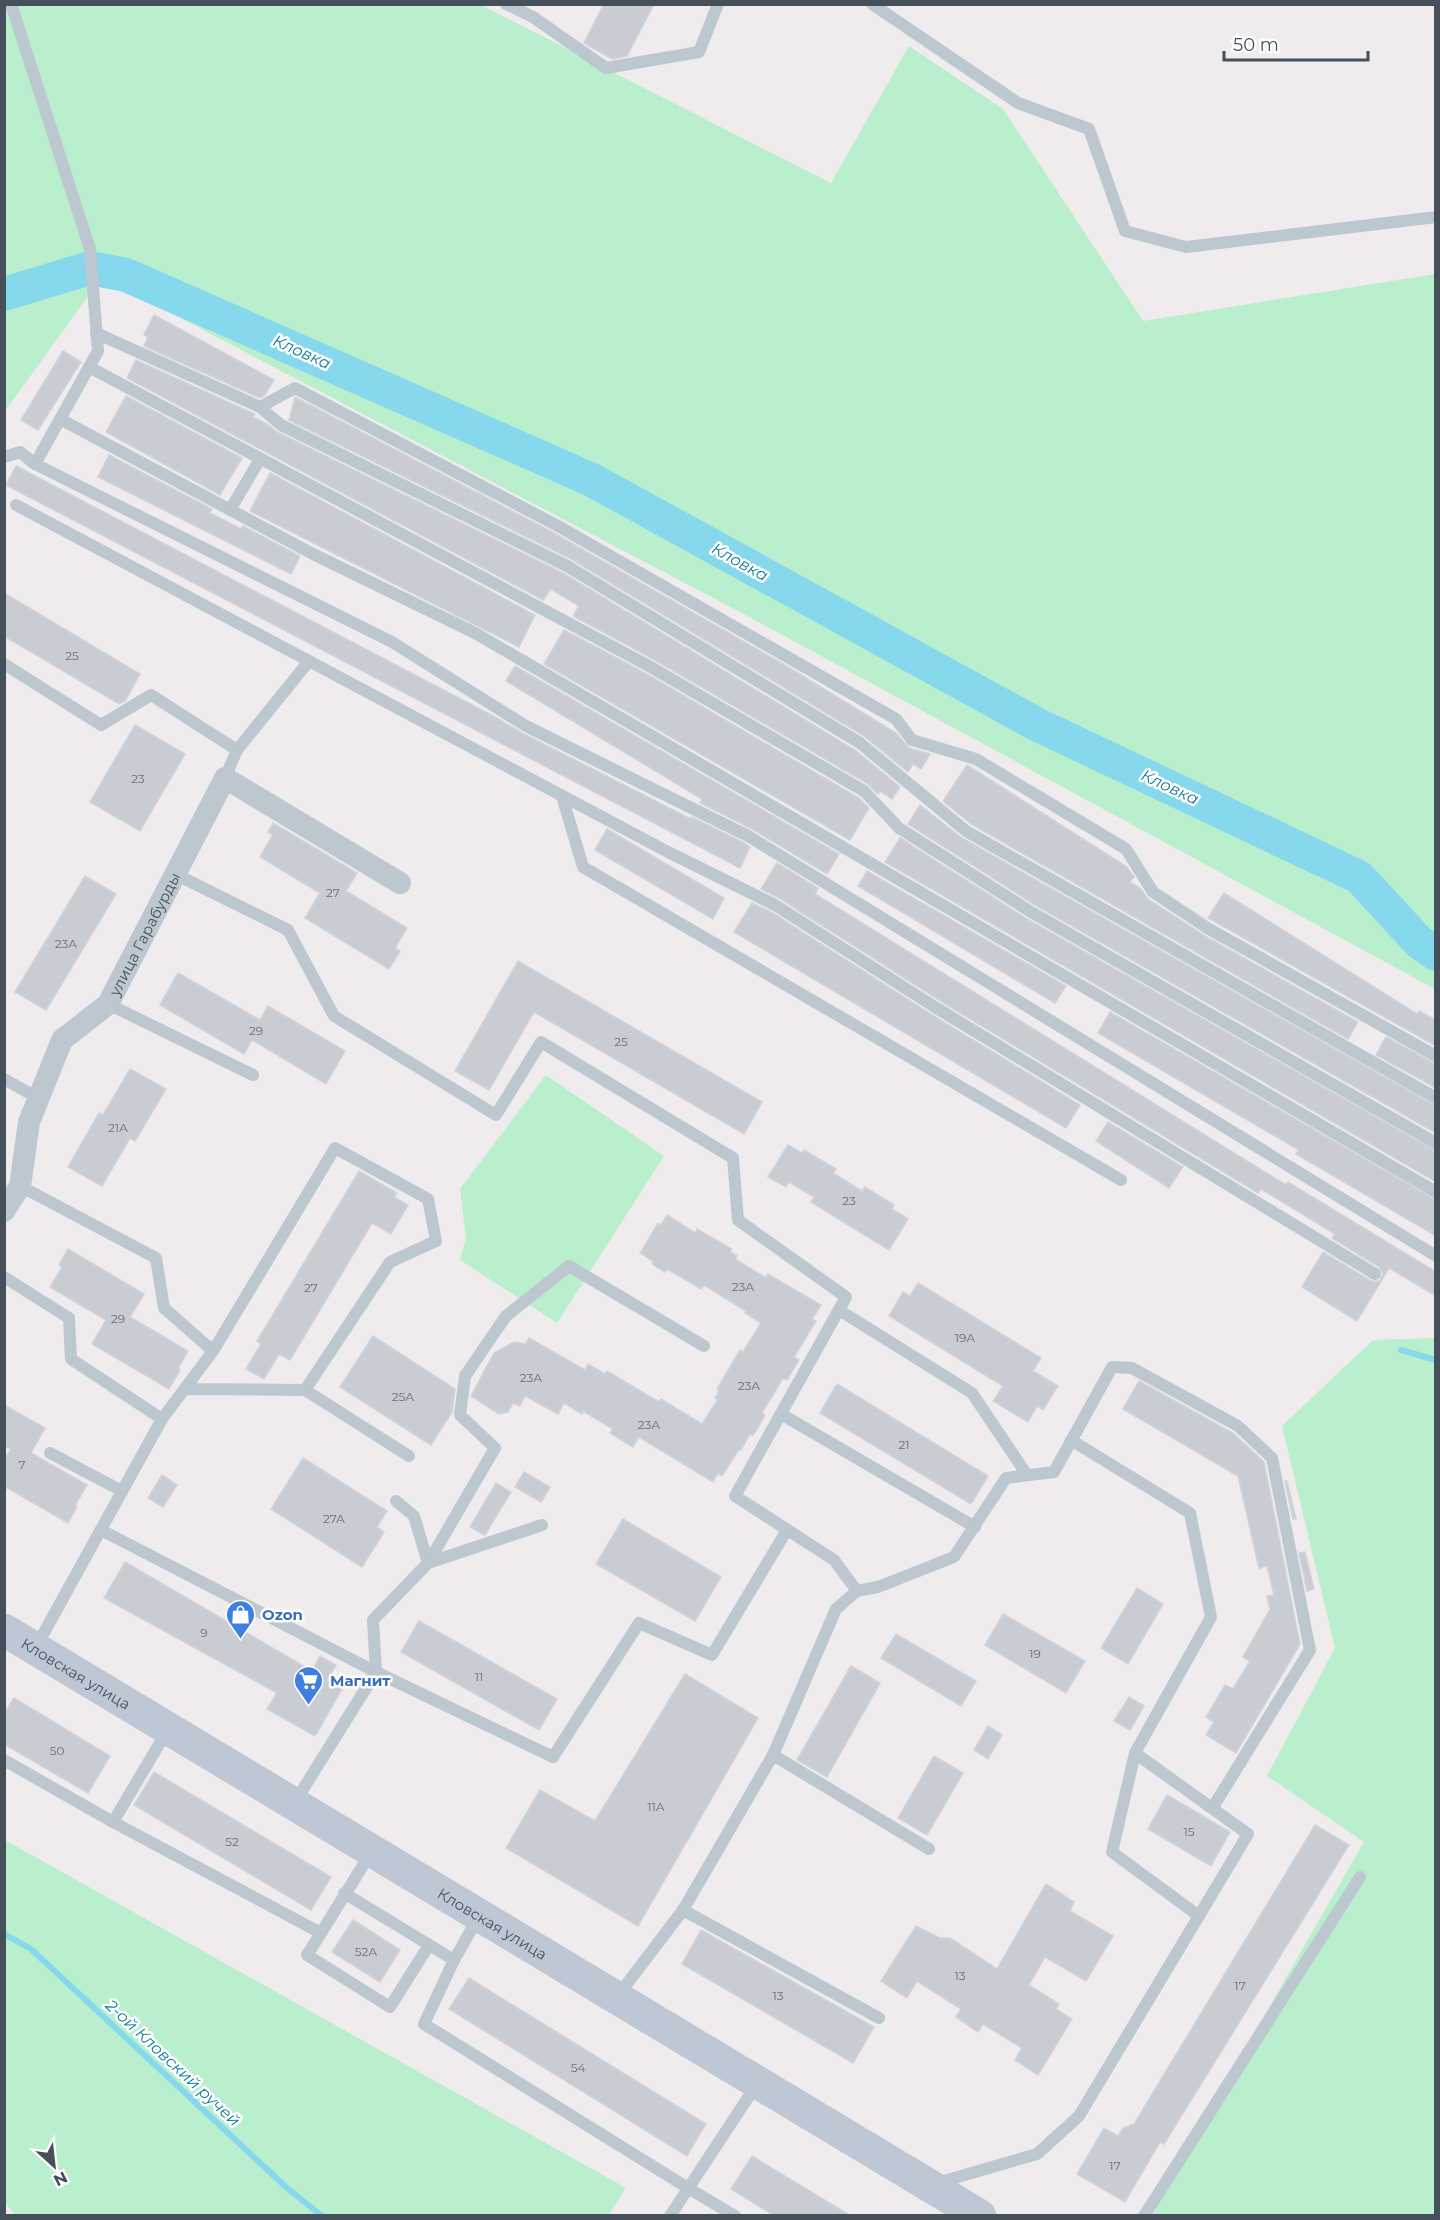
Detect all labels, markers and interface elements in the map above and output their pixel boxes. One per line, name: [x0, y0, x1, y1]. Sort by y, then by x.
scale bar: [1224, 24, 1368, 62]
text: 50 m: [1233, 34, 1279, 56]
water label: Кловка: [270, 331, 334, 373]
water label: Кловка: [709, 539, 771, 585]
house number: 25: [65, 648, 79, 663]
water label: Кловка: [1138, 765, 1202, 809]
house number: 23: [131, 771, 145, 786]
street label: улица Гарабурды: [104, 869, 184, 1000]
house number: 27: [326, 885, 340, 900]
house number: 23А: [55, 936, 77, 951]
house number: 29: [249, 1023, 263, 1038]
house number: 25: [614, 1034, 628, 1049]
house number: 21А: [108, 1120, 128, 1135]
house number: 23: [842, 1193, 856, 1208]
house number: 23А: [732, 1279, 754, 1294]
house number: 27: [304, 1280, 318, 1295]
house number: 29: [111, 1311, 125, 1326]
house number: 19А: [955, 1330, 975, 1345]
house number: 23А: [520, 1370, 542, 1385]
house number: 23А: [738, 1378, 760, 1393]
house number: 25А: [392, 1389, 414, 1404]
house number: 23А: [638, 1417, 660, 1432]
house number: 21: [898, 1437, 910, 1452]
house number: 7: [18, 1457, 26, 1472]
house number: 27А: [323, 1511, 345, 1526]
shop icon: Ozon: [225, 1598, 257, 1640]
place label: Ozon: [262, 1605, 303, 1624]
house number: 9: [200, 1625, 208, 1640]
street label: Кловская улица: [18, 1633, 134, 1713]
house number: 19: [1029, 1646, 1041, 1661]
supermarket icon: Магнит: [293, 1664, 325, 1706]
house number: 11: [475, 1669, 483, 1684]
place label: Магнит: [330, 1671, 390, 1690]
house number: 50: [50, 1743, 64, 1758]
house number: 11А: [647, 1799, 665, 1814]
house number: 15: [1183, 1824, 1195, 1839]
house number: 52: [225, 1834, 239, 1849]
street label: Кловская улица: [435, 1883, 551, 1964]
house number: 52А: [355, 1944, 377, 1959]
house number: 13: [954, 1968, 966, 1983]
house number: 17: [1234, 1978, 1246, 1993]
house number: 13: [772, 1988, 784, 2003]
water label: 2-ой Кловский ручей: [101, 1995, 244, 2130]
house number: 54: [571, 2060, 585, 2075]
north arrow: [24, 2136, 84, 2196]
house number: 17: [1109, 2158, 1121, 2173]
text: N: [51, 2168, 71, 2190]

